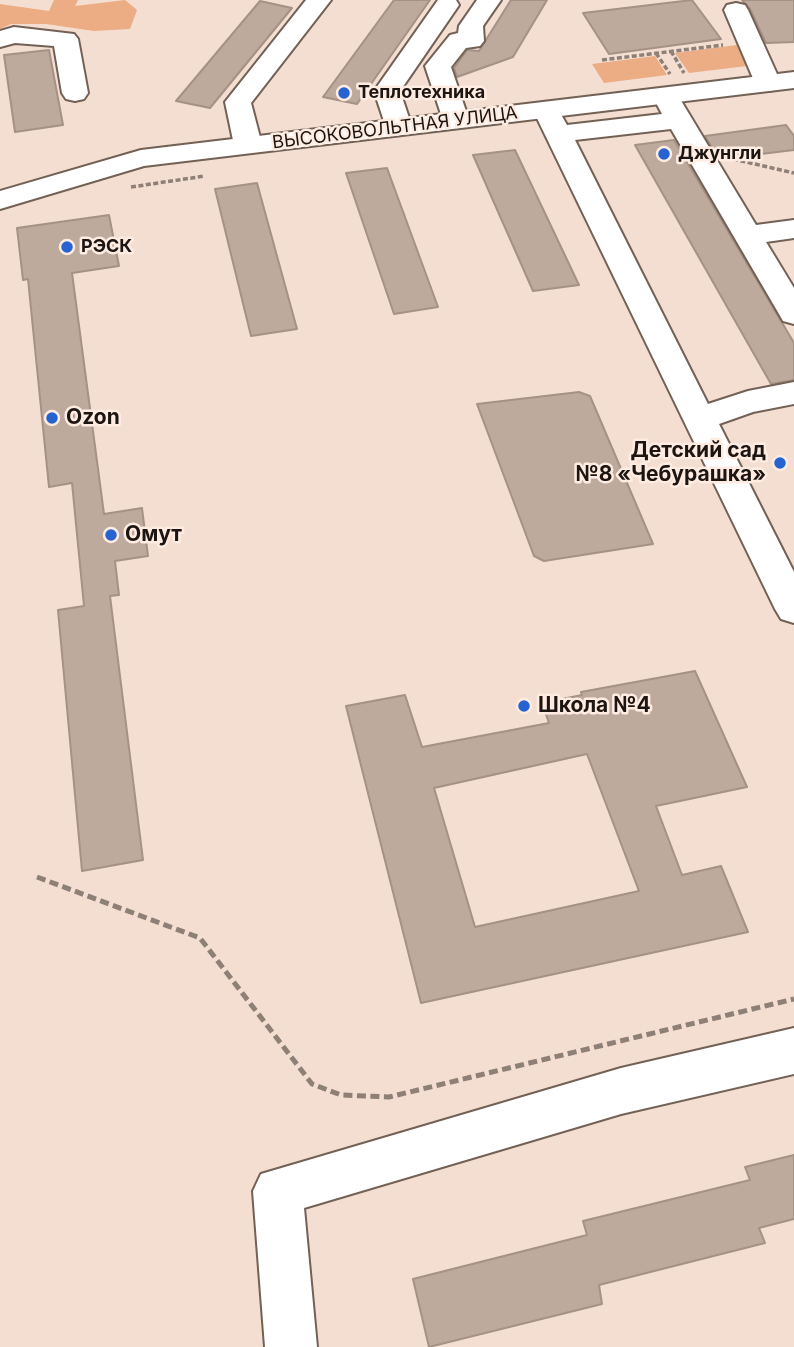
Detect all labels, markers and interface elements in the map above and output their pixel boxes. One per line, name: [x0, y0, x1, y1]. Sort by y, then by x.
place label: Теплотехника: [358, 82, 485, 104]
marker: Теплотехника: [336, 85, 352, 101]
street label: ВЫСОКОВОЛЬТНАЯ УЛИЦА: [271, 102, 519, 154]
place label: Джунгли: [678, 143, 761, 165]
marker: Джунгли: [656, 146, 672, 162]
place label: РЭСК: [81, 236, 132, 258]
marker: РЭСК: [59, 239, 75, 255]
place label: Ozon: [66, 405, 120, 431]
marker: Ozon: [44, 410, 60, 426]
place label: Детский сад №8 «Чебурашка»: [576, 438, 766, 488]
marker: Детский сад №8 «Чебурашка»: [772, 455, 788, 471]
place label: Омут: [125, 522, 182, 548]
marker: Омут: [103, 527, 119, 543]
place label: Школа №4: [538, 693, 651, 719]
marker: Школа №4: [516, 698, 532, 714]

